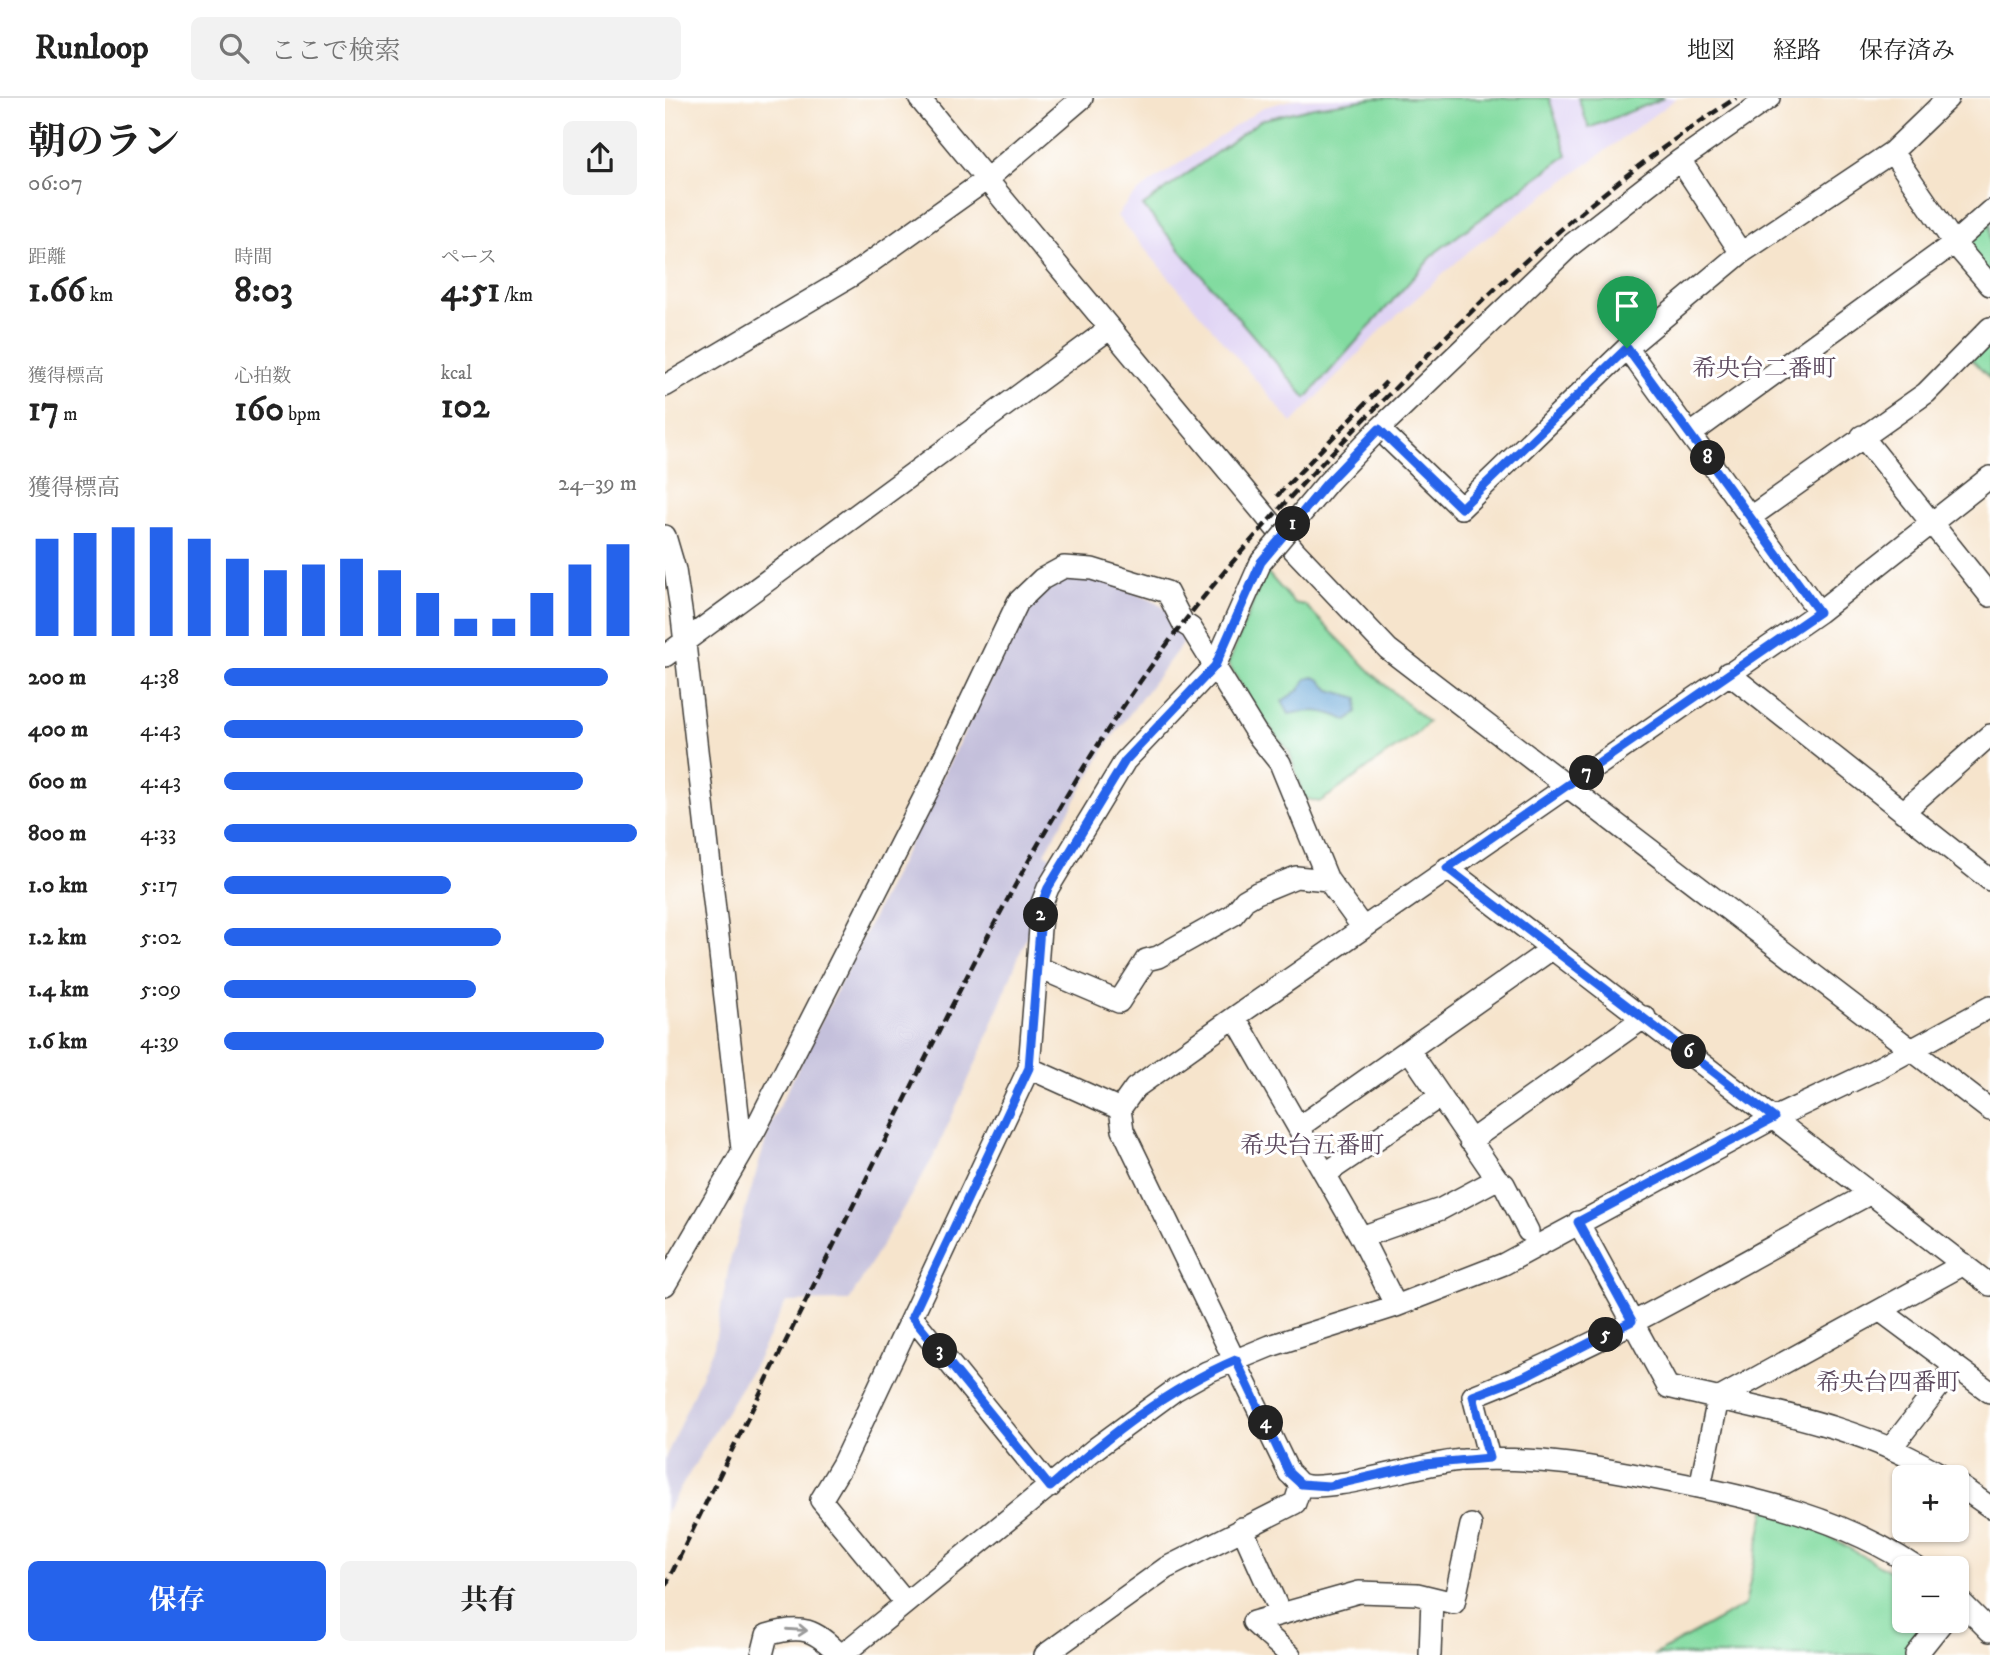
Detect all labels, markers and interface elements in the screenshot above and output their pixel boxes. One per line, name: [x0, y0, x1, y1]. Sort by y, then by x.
search box: [191, 17, 681, 80]
text: Runloop: [35, 28, 149, 69]
icon: search: [215, 29, 253, 67]
text: ここで検索: [271, 35, 401, 68]
text: 地図: [1687, 36, 1735, 66]
text: 経路: [1773, 36, 1821, 66]
text: 保存済み: [1859, 36, 1955, 66]
text: 朝のラン: [28, 119, 180, 167]
button: share: [563, 121, 637, 195]
text: 06:07: [28, 169, 83, 198]
text: 距離: [28, 246, 66, 269]
text: 時間: [234, 246, 272, 269]
text: ペース: [441, 246, 497, 269]
text: 1.66: [28, 269, 86, 313]
text: 8:03: [234, 269, 293, 313]
text: 4:51: [441, 269, 500, 313]
pin: [1597, 276, 1657, 348]
text: km: [86, 284, 113, 307]
text: /km: [500, 284, 533, 307]
icon: arrive: [1608, 287, 1646, 325]
district label: 希央台二番町: [1692, 354, 1836, 384]
text: kcal: [441, 362, 472, 385]
text: 獲得標高: [28, 365, 104, 388]
text: 心拍数: [234, 365, 291, 388]
text: 102: [441, 385, 489, 429]
text: 17: [28, 388, 59, 432]
text: 160: [234, 388, 284, 432]
text: m: [59, 403, 78, 426]
text: bpm: [284, 403, 321, 426]
pin: 8: [1691, 440, 1725, 476]
text: 8: [1703, 446, 1712, 469]
text: 24–39 m: [558, 469, 637, 498]
text: 獲得標高: [28, 474, 120, 503]
pin: 1: [1275, 506, 1311, 542]
text: 1: [1289, 512, 1296, 535]
text: 200 m: [28, 663, 86, 692]
text: 4:38: [140, 663, 179, 692]
text: 400 m: [28, 715, 88, 744]
text: 4:43: [140, 715, 181, 744]
pin: 7: [1569, 756, 1605, 790]
text: 7: [1581, 761, 1592, 784]
text: 600 m: [28, 767, 87, 796]
text: 4:43: [140, 767, 181, 796]
text: 800 m: [28, 819, 86, 848]
text: 4:33: [140, 819, 176, 848]
text: 1.0 km: [28, 871, 88, 900]
text: 5:17: [140, 871, 178, 900]
pin: 2: [1023, 898, 1059, 932]
text: 2: [1036, 903, 1045, 926]
text: 1.2 km: [28, 923, 87, 952]
text: 5:02: [140, 923, 181, 952]
text: 1.4 km: [28, 975, 89, 1004]
text: 5:09: [140, 975, 181, 1004]
text: 1.6 km: [28, 1027, 87, 1056]
text: 4:39: [140, 1027, 179, 1056]
pin: 6: [1671, 1034, 1707, 1070]
text: 6: [1684, 1040, 1693, 1063]
district label: 希央台五番町: [1240, 1131, 1384, 1161]
pin: 5: [1588, 1318, 1623, 1352]
text: 5: [1601, 1323, 1610, 1346]
pin: 3: [923, 1334, 957, 1368]
text: 3: [936, 1339, 943, 1362]
district label: 希央台四番町: [1816, 1368, 1960, 1398]
pin: 4: [1249, 1406, 1283, 1440]
text: 4: [1260, 1411, 1271, 1434]
map controls: [1892, 1465, 1969, 1633]
button: +: [1892, 1465, 1969, 1542]
button: −: [1892, 1556, 1969, 1633]
button: 保存: [28, 1561, 326, 1641]
button: 共有: [340, 1561, 637, 1641]
one-way arrow: [785, 1624, 808, 1637]

